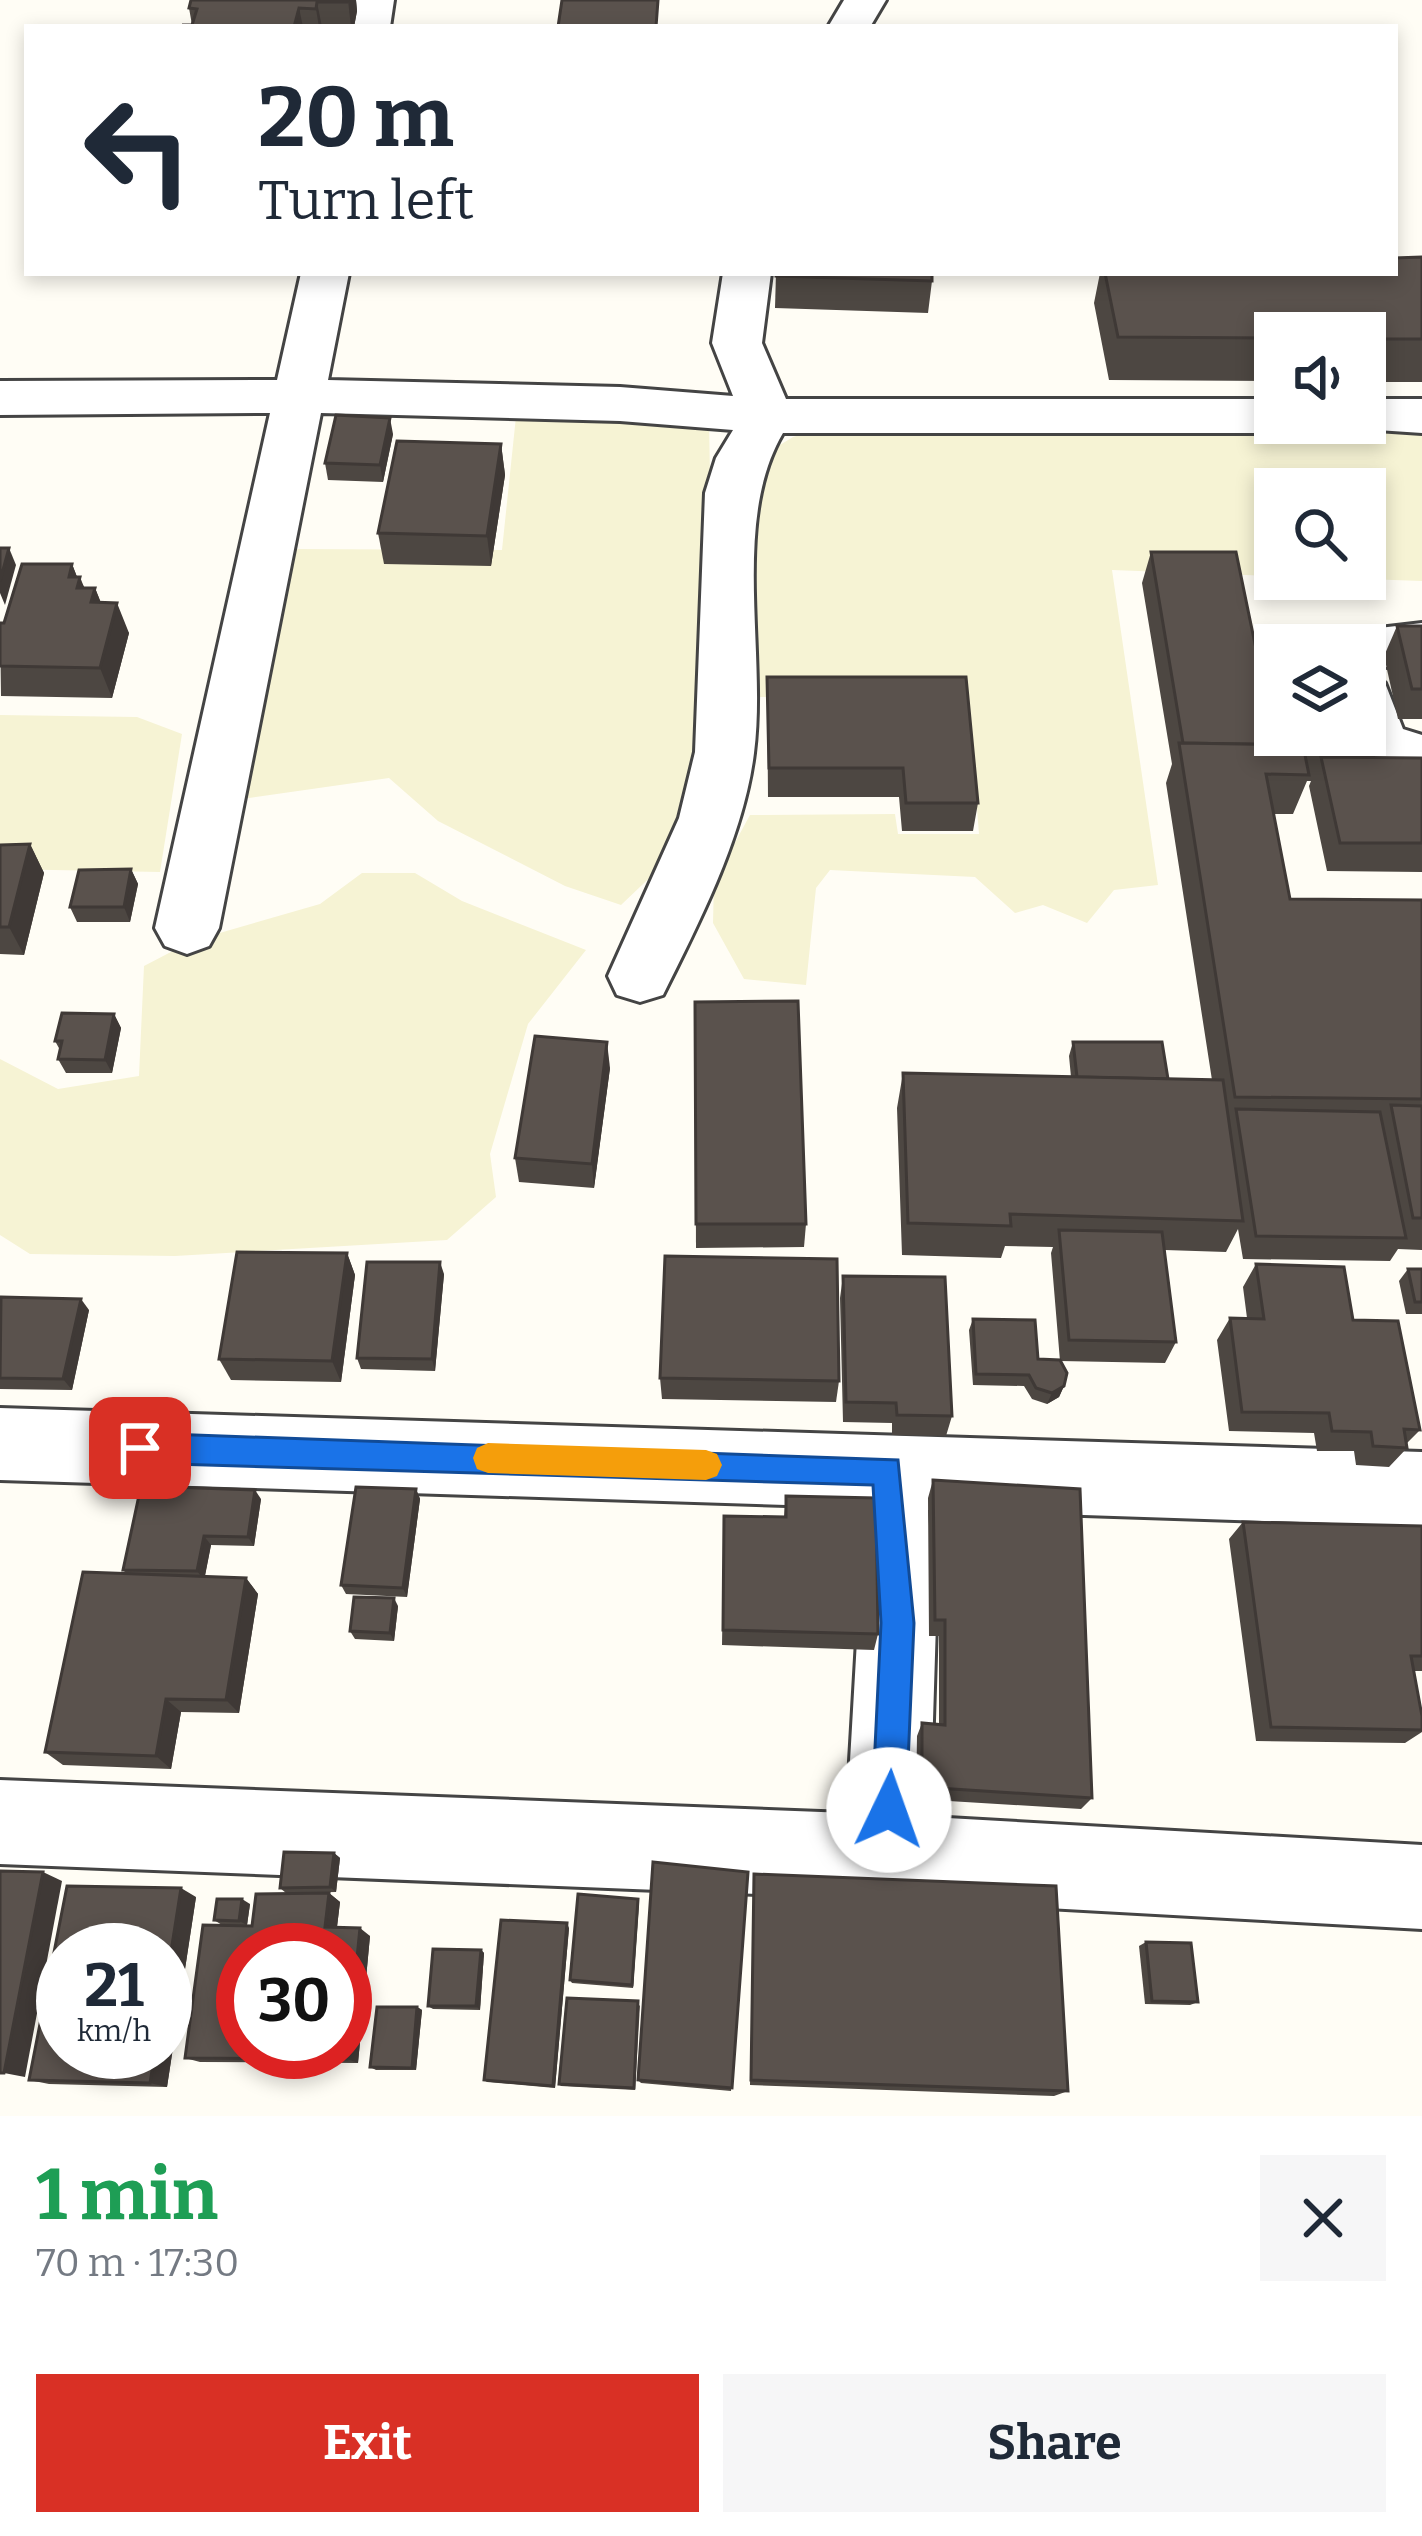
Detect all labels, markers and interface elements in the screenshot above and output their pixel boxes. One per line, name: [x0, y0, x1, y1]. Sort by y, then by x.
text: 20 m: [258, 67, 454, 168]
icon: left: [60, 72, 216, 228]
text: Turn left: [258, 169, 474, 233]
map controls: [1254, 312, 1386, 756]
button: sound: [1254, 312, 1386, 444]
button: search: [1254, 468, 1386, 600]
button: layers: [1254, 624, 1386, 756]
pin: [89, 1397, 191, 1499]
icon: arrive: [107, 1415, 173, 1481]
position arrow: [826, 1747, 952, 1873]
speed limit sign: 30: [216, 1923, 372, 2079]
text: 21: [84, 1950, 144, 2022]
text: km/h: [77, 2013, 151, 2049]
text: 1 min: [36, 2152, 218, 2238]
button: close: [1260, 2155, 1386, 2281]
text: 70 m · 17:30: [36, 2240, 239, 2286]
button: Exit: [36, 2374, 699, 2512]
button: Share: [723, 2374, 1386, 2512]

